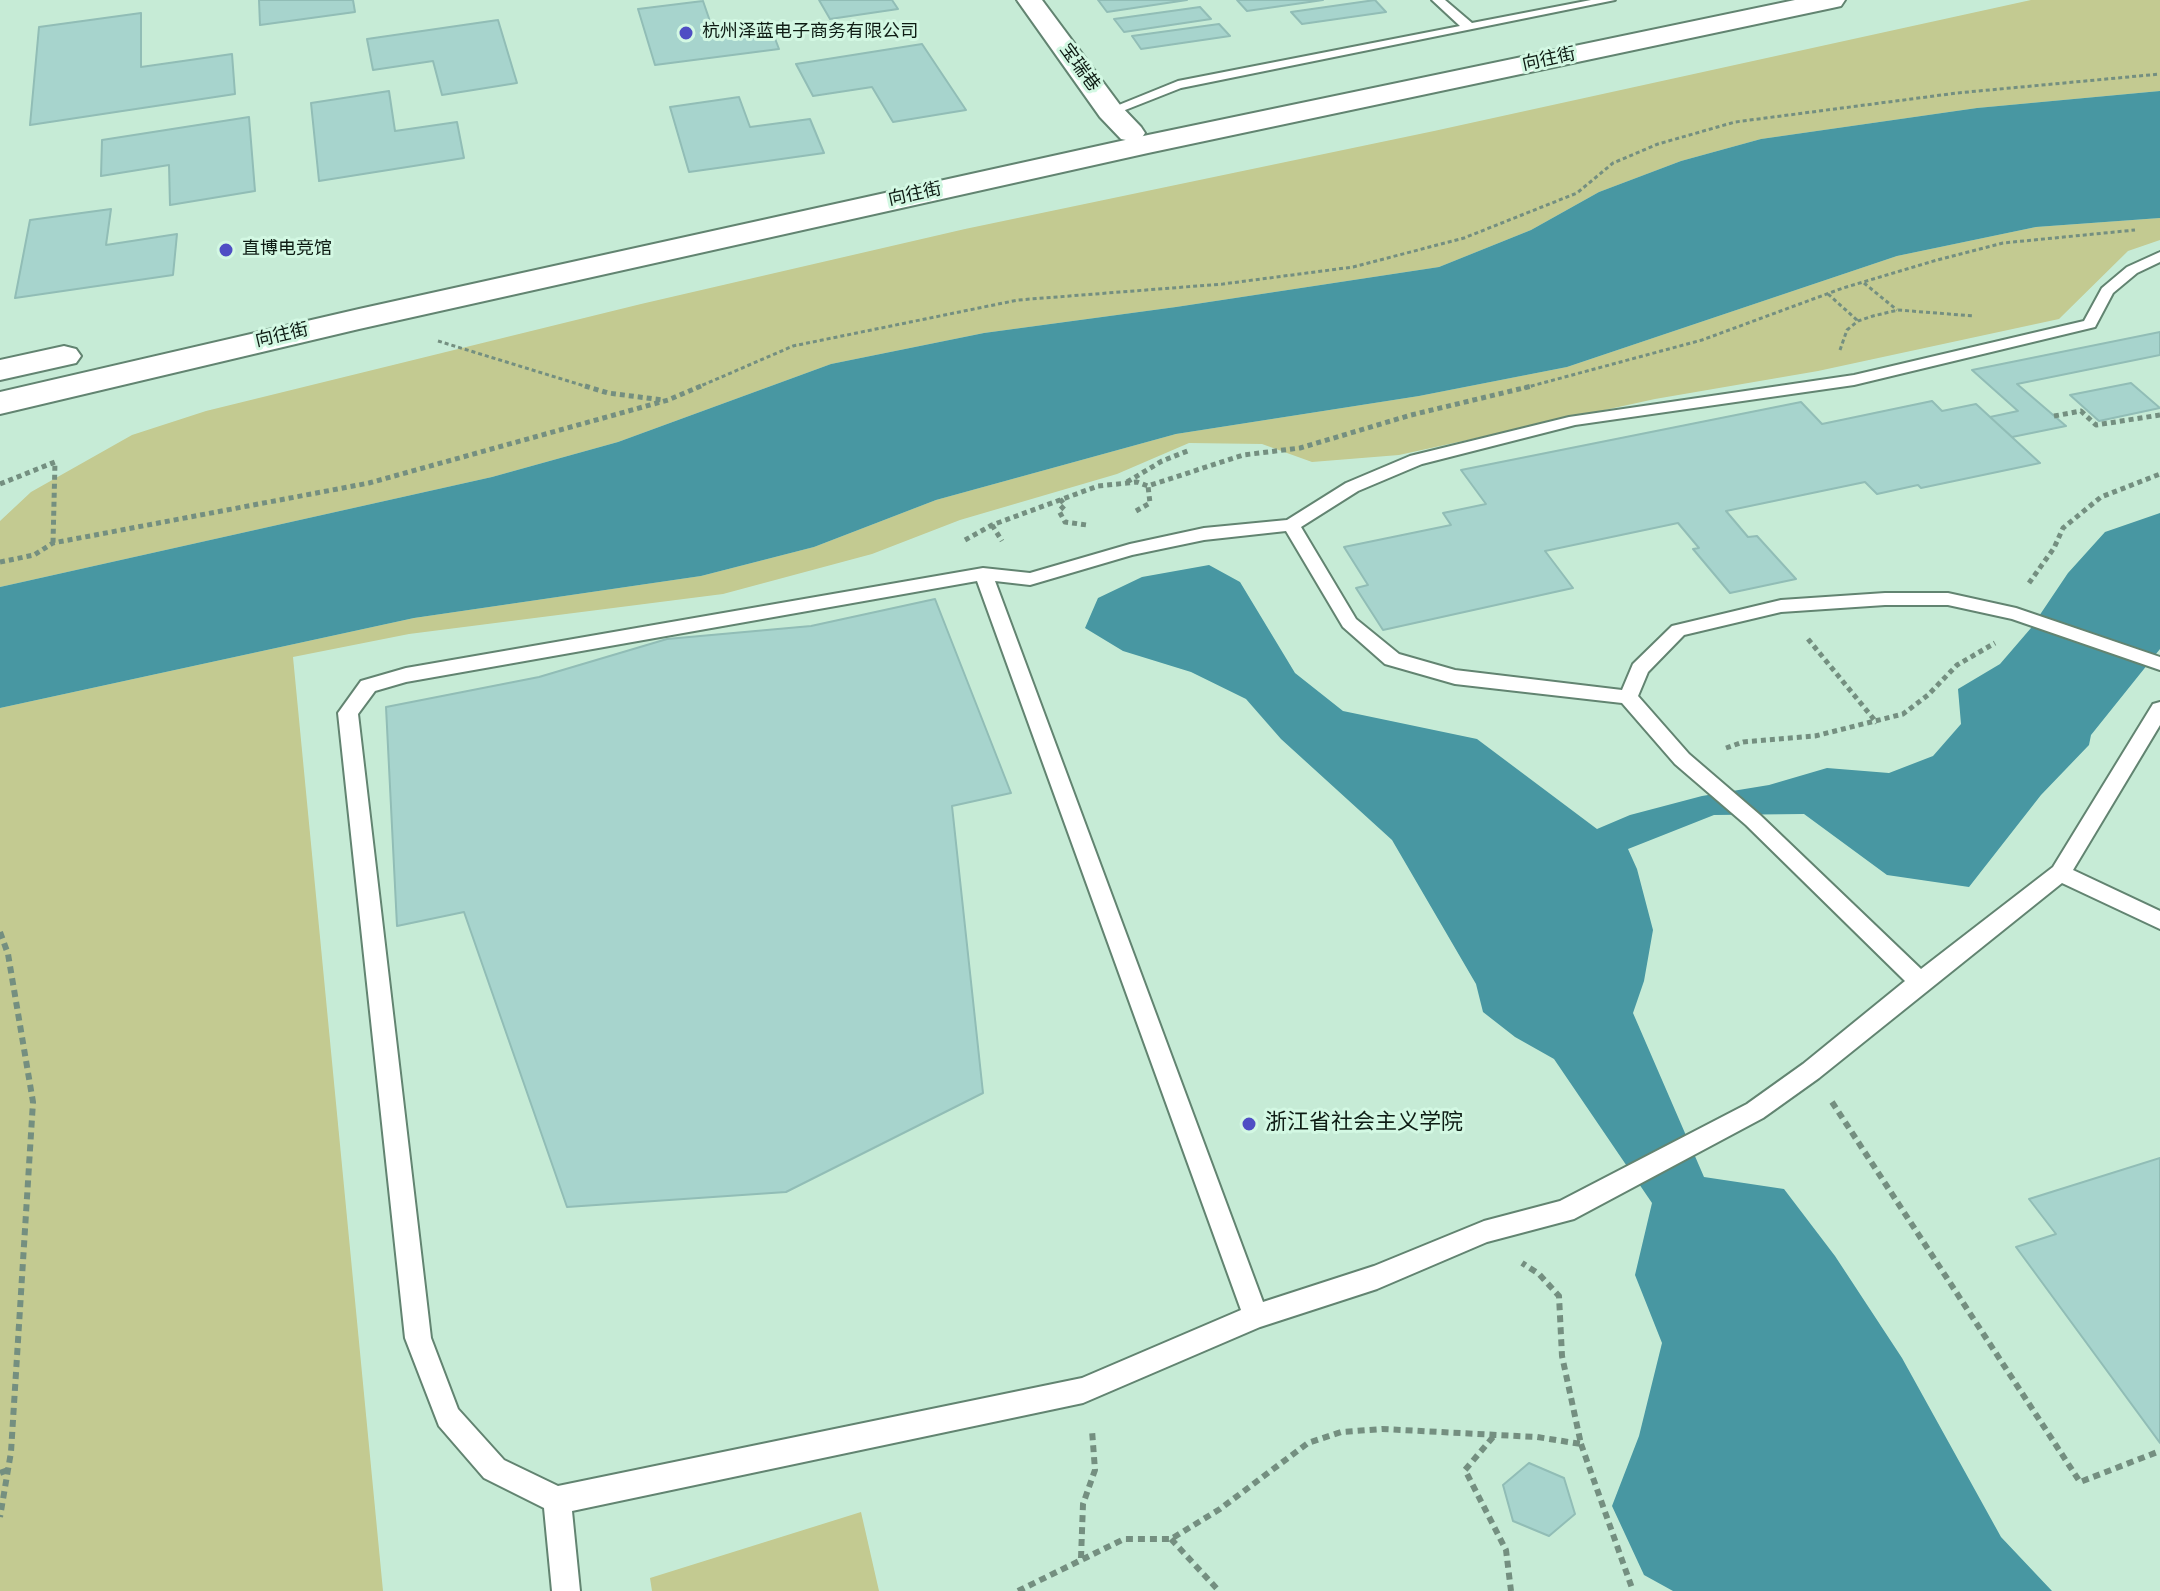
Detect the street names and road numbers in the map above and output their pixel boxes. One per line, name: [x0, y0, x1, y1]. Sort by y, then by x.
street label: 宝瑞巷: [1054, 40, 1104, 96]
street label: 向往街: [1520, 44, 1578, 76]
street label: 向往街: [886, 179, 944, 211]
street label: 向往街: [253, 319, 311, 353]

